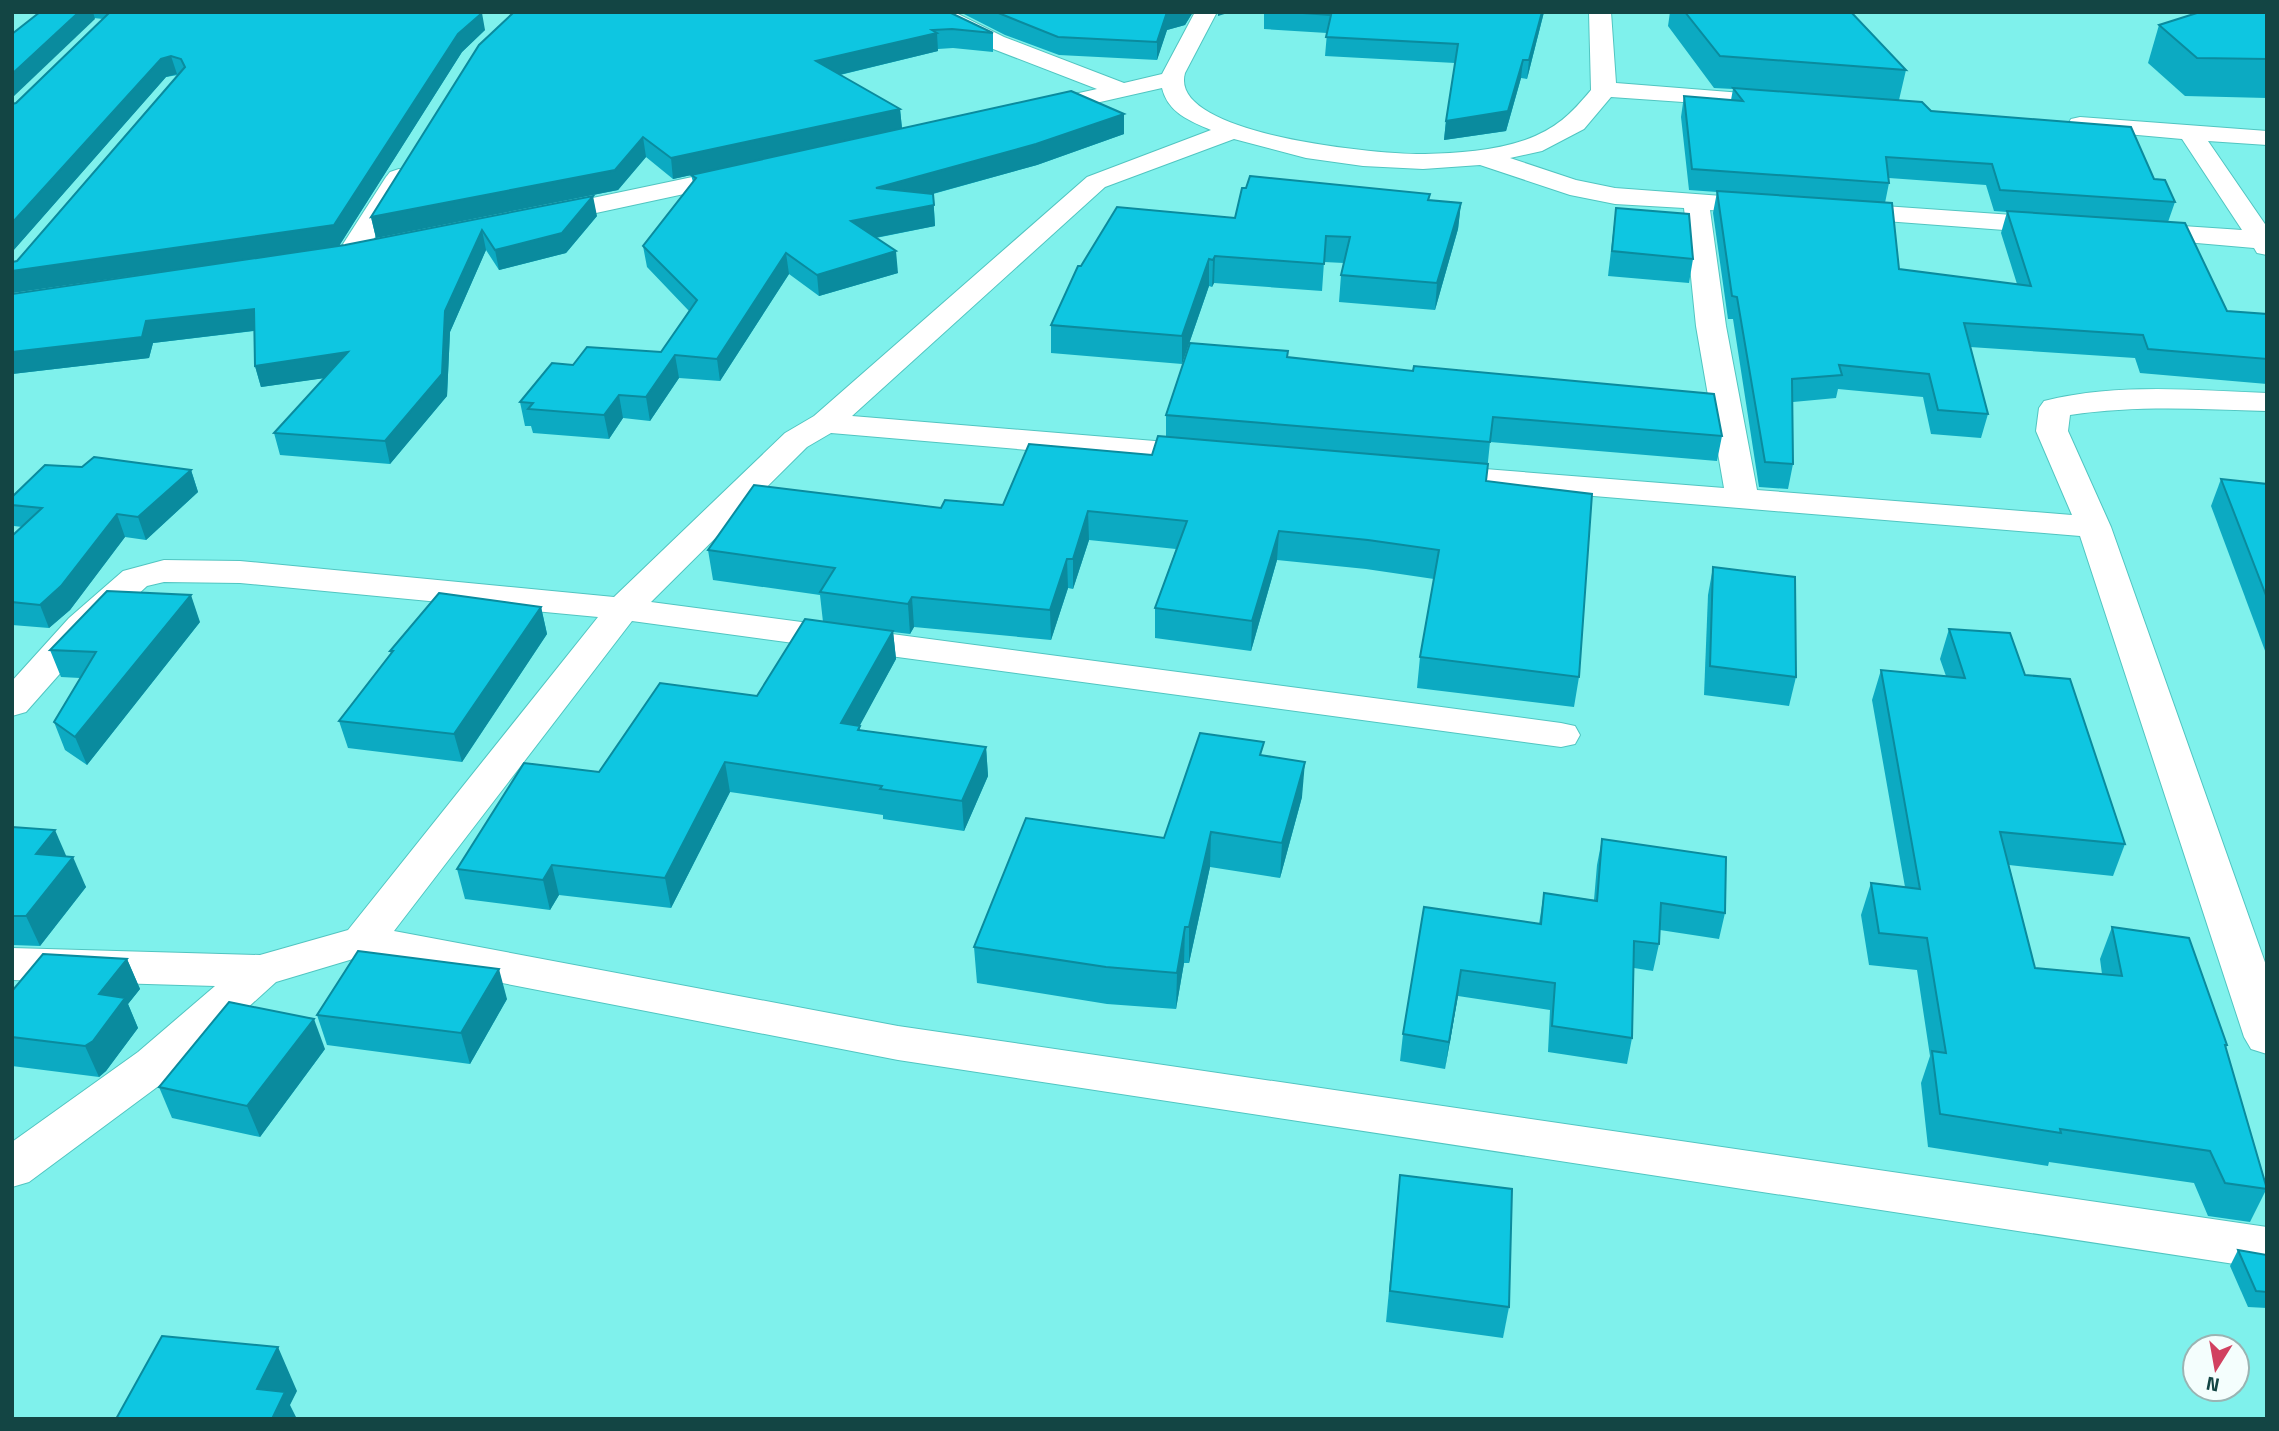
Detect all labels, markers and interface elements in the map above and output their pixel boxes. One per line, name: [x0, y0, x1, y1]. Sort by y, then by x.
north arrow: [2181, 1333, 2251, 1403]
text: N: [2203, 1370, 2222, 1401]

